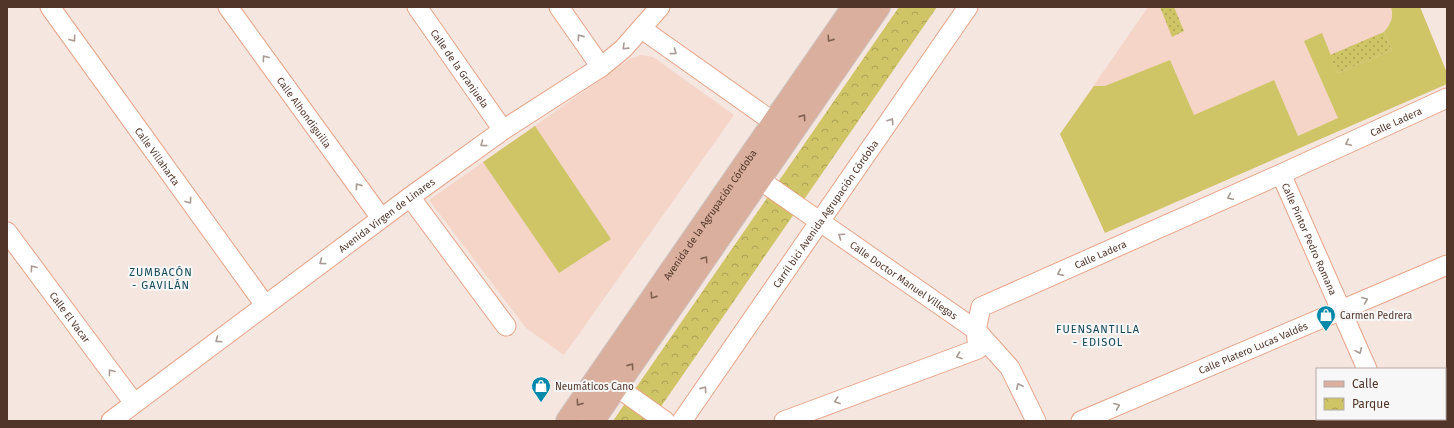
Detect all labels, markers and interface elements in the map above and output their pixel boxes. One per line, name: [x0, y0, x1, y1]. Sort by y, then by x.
street label: Calle de la Granjuela: [427, 27, 491, 111]
one-way arrow: [68, 34, 75, 41]
one-way arrow: [577, 34, 585, 41]
one-way arrow: [827, 35, 835, 42]
one-way arrow: [622, 42, 630, 50]
one-way arrow: [669, 47, 676, 54]
one-way arrow: [263, 56, 270, 63]
street label: Calle Alhondiguilla: [274, 75, 333, 151]
street label: Calle Ladera: [1368, 105, 1424, 139]
one-way arrow: [798, 114, 806, 121]
one-way arrow: [886, 118, 893, 125]
street label: Calle Villaharta: [132, 125, 182, 188]
street label: Carril bici Avenida Agrupación Córdoba: [771, 138, 881, 290]
one-way arrow: [1344, 138, 1352, 146]
one-way arrow: [481, 139, 488, 146]
street label: Avenida de la Agrupación Córdoba: [661, 148, 760, 283]
street label: Avenida Virgen de Linares: [337, 176, 438, 255]
street label: Calle Pintor Pedro Romana: [1279, 181, 1339, 297]
one-way arrow: [356, 184, 363, 191]
one-way arrow: [1226, 192, 1234, 200]
one-way arrow: [185, 197, 192, 204]
one-way arrow: [838, 234, 845, 241]
street label: Calle Ladera: [1073, 238, 1128, 272]
street label: Calle Doctor Manuel Villegas: [847, 239, 960, 322]
one-way arrow: [700, 256, 708, 263]
one-way arrow: [319, 257, 326, 264]
one-way arrow: [31, 265, 38, 272]
district label: ZUMBACÓN - GAVILÁN: [129, 265, 193, 292]
one-way arrow: [1056, 268, 1063, 276]
street label: Calle El Vacar: [47, 290, 92, 346]
one-way arrow: [650, 292, 658, 299]
one-way arrow: [1360, 297, 1368, 305]
shop icon: Carmen Pedrera: [1315, 304, 1337, 332]
place label: Carmen Pedrera: [1340, 310, 1412, 322]
street label: Calle Platero Lucas Valdés: [1197, 320, 1310, 377]
district label: FUENSANTILLA - EDISOL: [1056, 323, 1140, 349]
one-way arrow: [215, 336, 222, 343]
one-way arrow: [1354, 347, 1362, 355]
one-way arrow: [956, 351, 963, 359]
one-way arrow: [626, 363, 634, 370]
legend: [1316, 368, 1446, 420]
one-way arrow: [108, 369, 115, 376]
shop icon: Neumáticos Cano: [530, 375, 552, 403]
text: Calle: [1352, 377, 1379, 391]
place label: Neumáticos Cano: [555, 381, 634, 393]
one-way arrow: [1016, 383, 1024, 390]
one-way arrow: [699, 386, 707, 393]
one-way arrow: [834, 396, 841, 405]
text: Parque: [1352, 397, 1390, 411]
one-way arrow: [576, 399, 584, 406]
one-way arrow: [1113, 402, 1120, 410]

